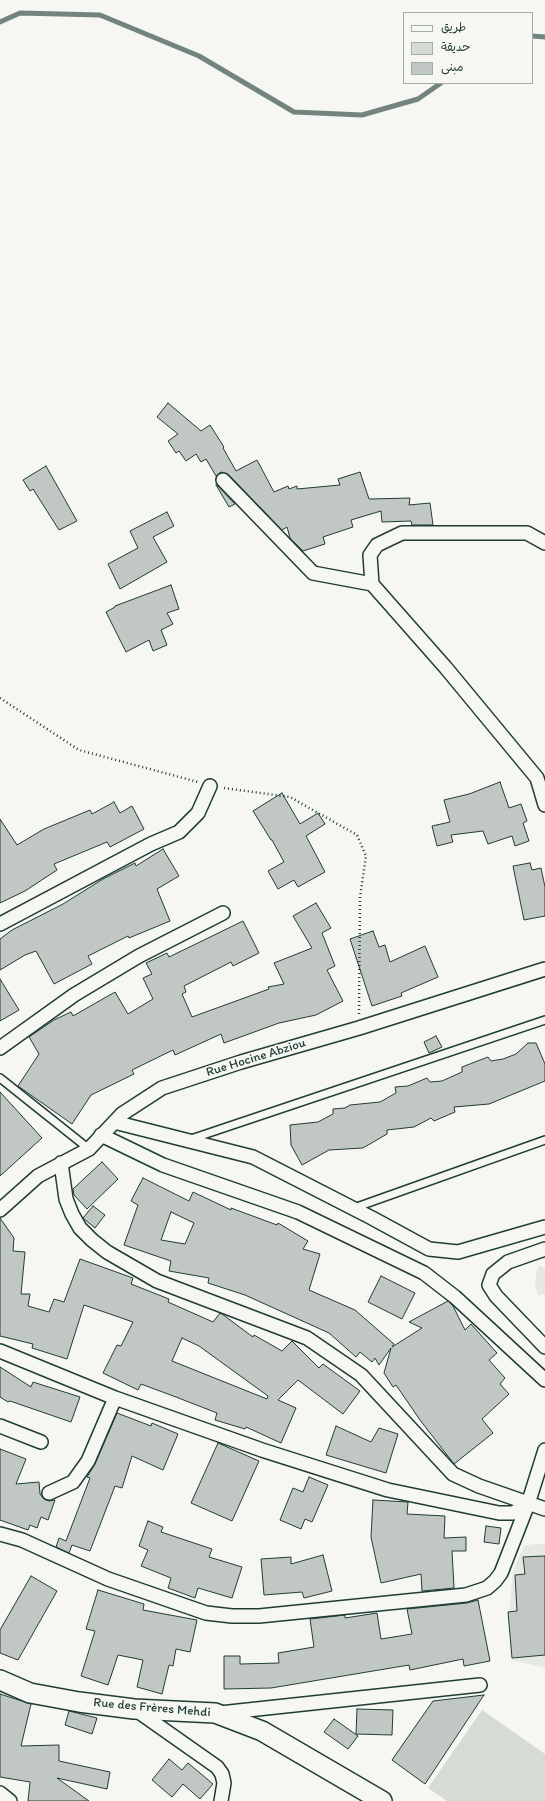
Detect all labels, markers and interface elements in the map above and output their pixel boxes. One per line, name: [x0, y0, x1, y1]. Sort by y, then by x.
legend: [403, 12, 533, 84]
text: طريق: [441, 20, 466, 34]
text: حديقة: [441, 40, 470, 54]
text: مبنى: [441, 60, 464, 74]
street label: Rue Hocine Abziou: [204, 1035, 308, 1081]
street label: Rue des Frères Mehdi: [93, 1695, 211, 1721]

